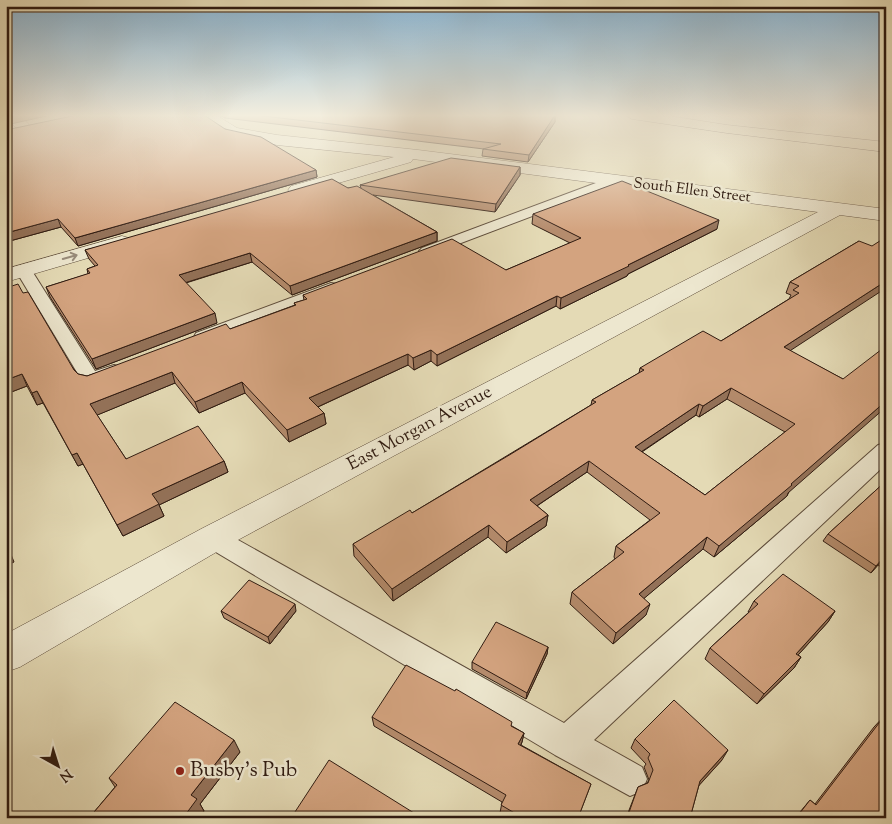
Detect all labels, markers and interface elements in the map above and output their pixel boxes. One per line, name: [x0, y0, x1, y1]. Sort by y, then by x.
street label: South Ellen Street: [632, 173, 752, 209]
one-way arrow: [62, 251, 78, 261]
street label: East Morgan Avenue: [343, 380, 497, 478]
north arrow: [32, 742, 82, 792]
place label: Busby's Pub: [190, 756, 297, 786]
text: N: [54, 763, 76, 786]
marker: Busby's Pub: [174, 765, 186, 777]

